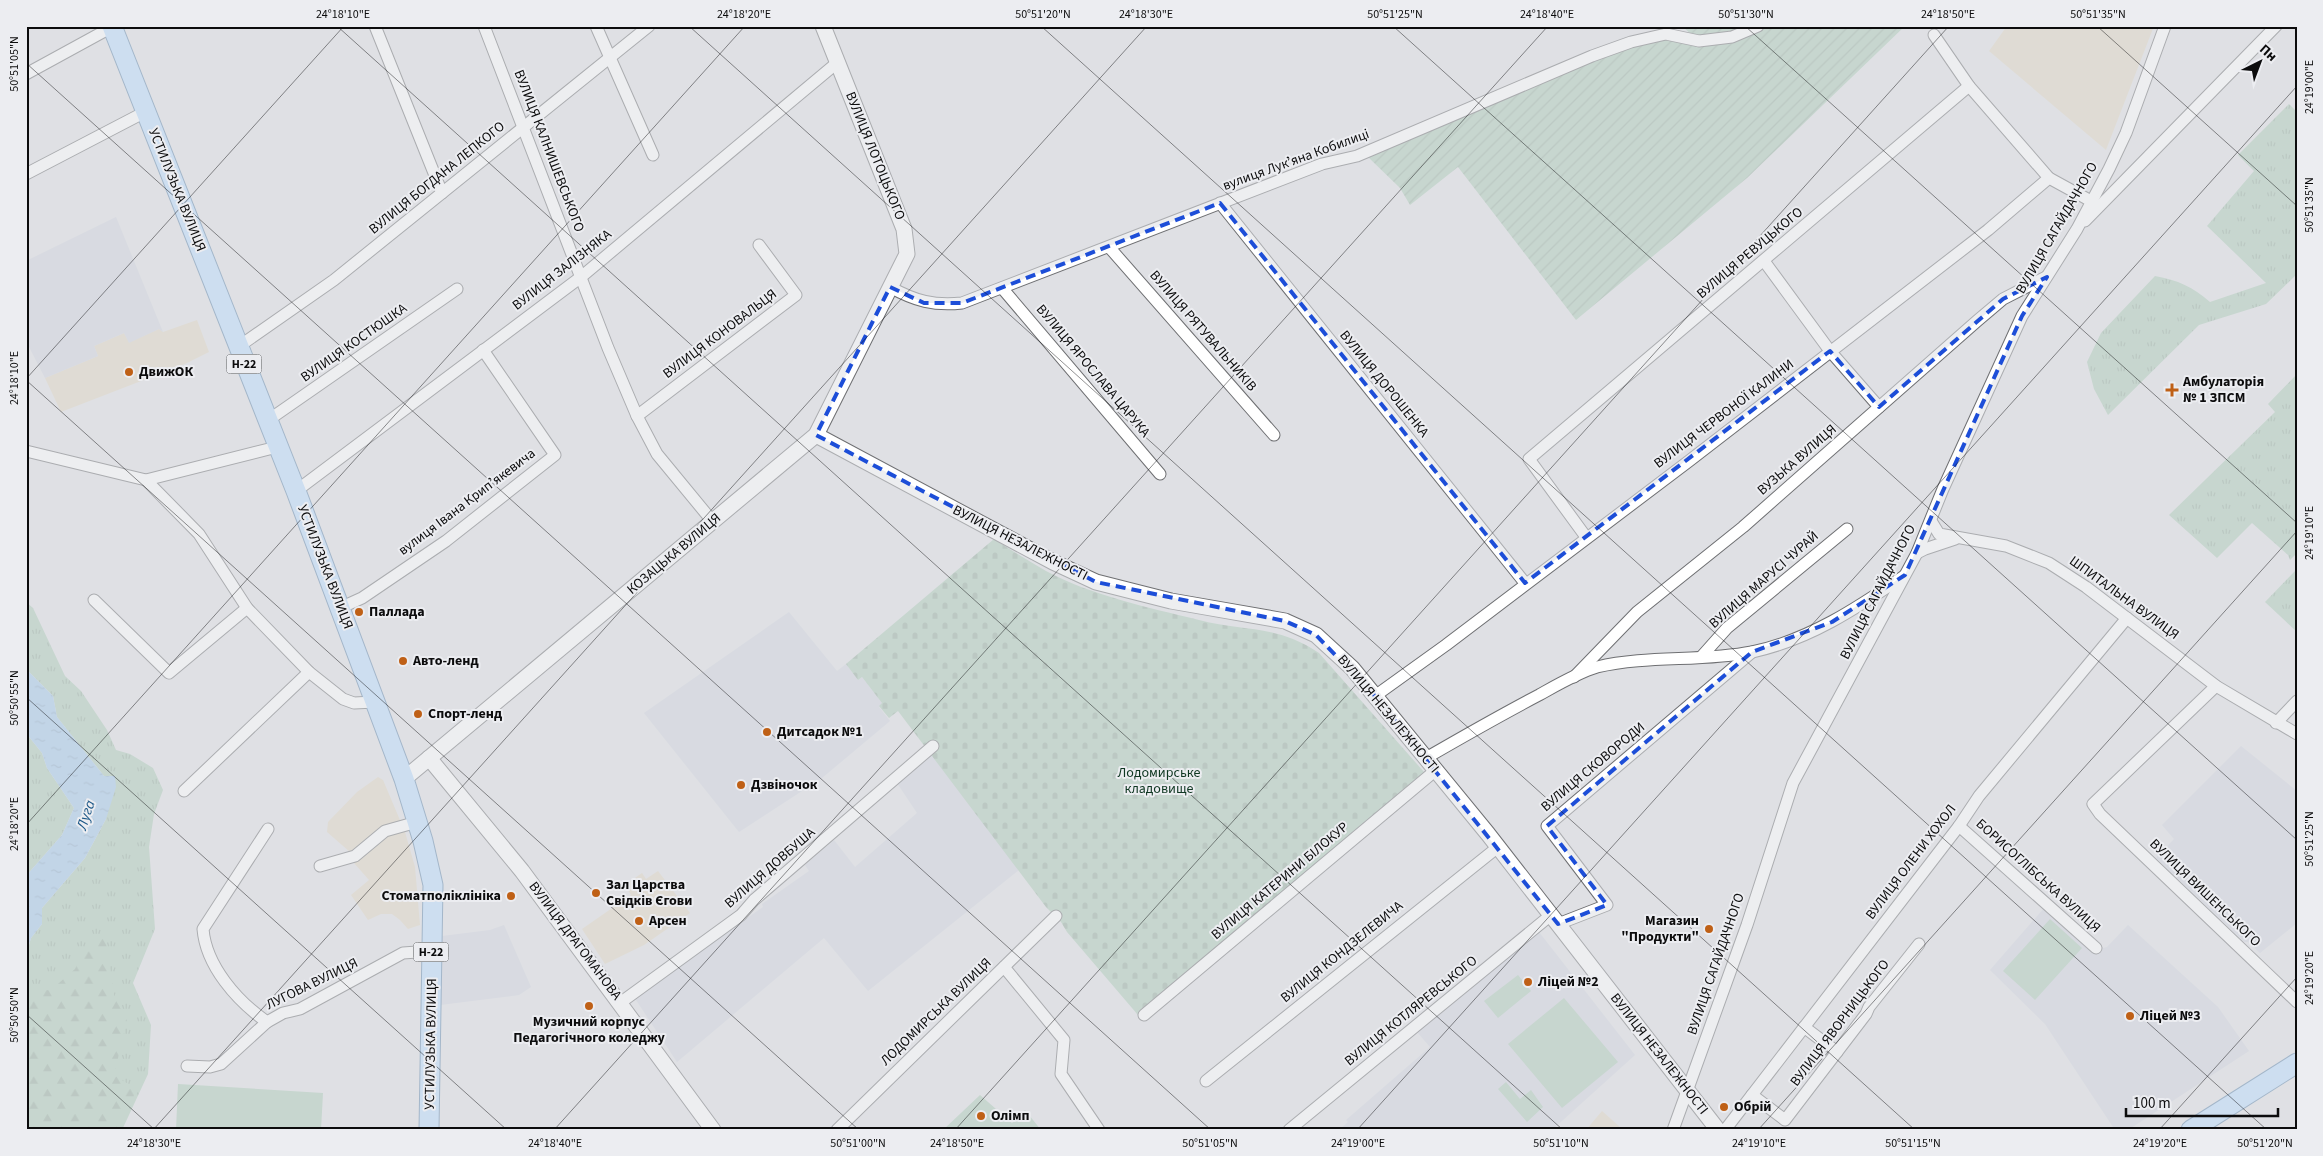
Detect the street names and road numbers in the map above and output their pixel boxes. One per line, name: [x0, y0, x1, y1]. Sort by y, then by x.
street label: ВУЛИЦЯ КАЛНИШЕВСЬКОГО: [509, 67, 589, 235]
street label: ВУЛИЦЯ ЛОТОЦЬКОГО: [840, 89, 910, 223]
street label: ВУЛИЦЯ БОГДАНА ЛЕПКОГО: [365, 117, 509, 239]
street label: вулиця Лукʼяна Кобилиці: [1220, 124, 1372, 196]
street label: УСТИЛУЗЬКА ВУЛИЦЯ: [143, 125, 211, 255]
street label: ВУЛИЦЯ САГАЙДАЧНОГО: [2011, 158, 2103, 298]
street label: ВУЛИЦЯ РЕВУЦЬКОГО: [1693, 203, 1807, 303]
street label: ВУЛИЦЯ ЗАЛІЗНЯКА: [508, 225, 616, 315]
street label: ВУЛИЦЯ РЯТУВАЛЬНИКІВ: [1145, 266, 1261, 396]
street label: ВУЛИЦЯ КОНОВАЛЬЦЯ: [659, 284, 781, 384]
street label: ВУЛИЦЯ КОСТЮШКА: [297, 299, 412, 387]
street label: ВУЛИЦЯ ЯРОСЛАВА ЦАРУКА: [1031, 300, 1155, 442]
street label: ВУЛИЦЯ ДОРОШЕНКА: [1335, 326, 1434, 442]
road number: Н-22: [226, 354, 262, 374]
street label: ВУЛИЦЯ ЧЕРВОНОЇ КАЛИНИ: [1650, 355, 1798, 473]
street label: ВУЗЬКА ВУЛИЦЯ: [1753, 420, 1841, 500]
street label: вулиця Івана Крипʼякевича: [394, 444, 540, 560]
street label: ВУЛИЦЯ НЕЗАЛЕЖНОСТІ: [949, 500, 1091, 586]
street label: УСТИЛУЗЬКА ВУЛИЦЯ: [292, 502, 358, 632]
street label: КОЗАЦЬКА ВУЛИЦЯ: [623, 509, 725, 599]
street label: ВУЛИЦЯ САГАЙДАЧНОГО: [1835, 521, 1921, 663]
street label: ВУЛИЦЯ МАРУСІ ЧУРАЙ: [1705, 527, 1823, 633]
street label: ШПИТАЛЬНА ВУЛИЦЯ: [2065, 551, 2183, 645]
street label: ВУЛИЦЯ НЕЗАЛЕЖНОСТІ: [1332, 650, 1444, 778]
street label: ВУЛИЦЯ СКОВОРОДИ: [1537, 717, 1649, 817]
street label: ВУЛИЦЯ ОЛЕНИ ХОХОЛ: [1861, 800, 1961, 924]
street label: БОРИСОГЛІБСЬКА ВУЛИЦЯ: [1971, 814, 2105, 938]
street label: ВУЛИЦЯ КАТЕРИНИ БІЛОКУР: [1207, 817, 1353, 945]
street label: ВУЛИЦЯ ДОВБУША: [720, 823, 820, 913]
street label: ВУЛИЦЯ ВИШЕНСЬКОГО: [2145, 834, 2265, 952]
street label: ВУЛИЦЯ ДРАГОМАНОВА: [524, 877, 627, 1005]
street label: ВУЛИЦЯ САГАЙДАЧНОГО: [1682, 890, 1750, 1038]
street label: ВУЛИЦЯ КОНДЗЕЛЕВИЧА: [1276, 896, 1408, 1008]
road number: Н-22: [414, 942, 448, 962]
street label: ВУЛИЦЯ КОТЛЯРЕВСЬКОГО: [1340, 951, 1482, 1071]
street label: ЛУГОВА ВУЛИЦЯ: [263, 953, 361, 1015]
street label: ЛОДОМИРСЬКА ВУЛИЦЯ: [876, 954, 996, 1070]
street label: ВУЛИЦЯ ЯВОРНИЦЬКОГО: [1786, 955, 1894, 1091]
street label: УСТИЛУЗЬКА ВУЛИЦЯ: [420, 978, 442, 1110]
street label: ВУЛИЦЯ НЕЗАЛЕЖНОСТІ: [1605, 989, 1713, 1119]

